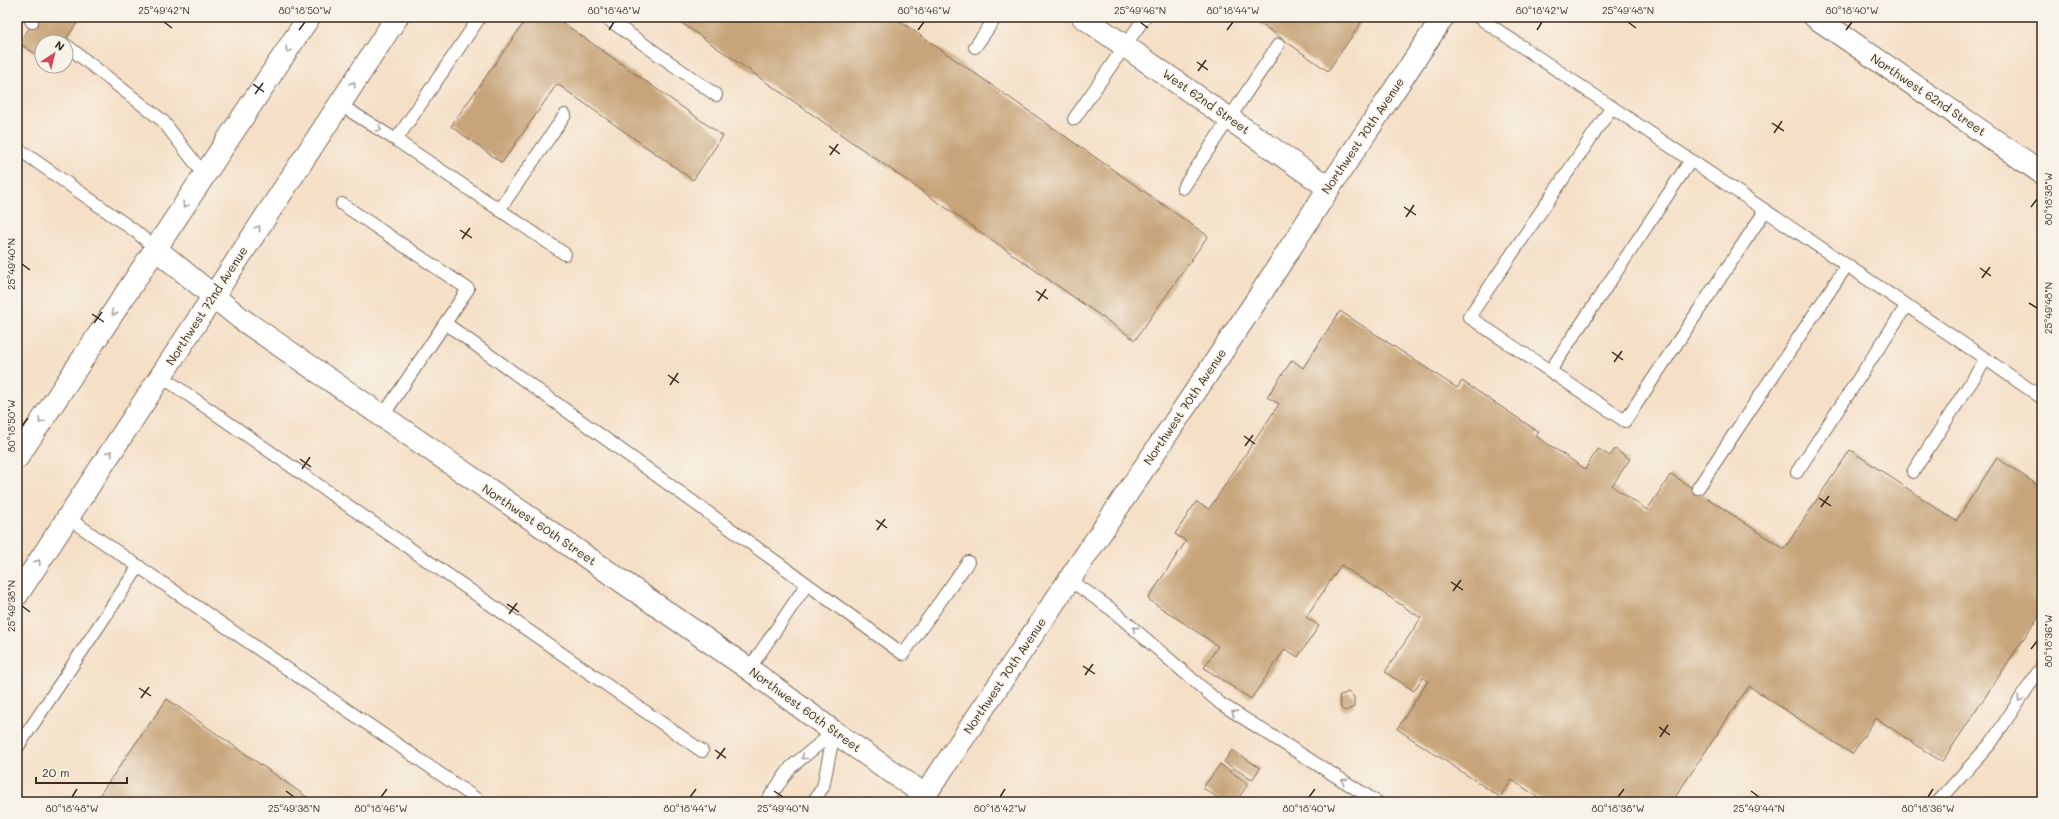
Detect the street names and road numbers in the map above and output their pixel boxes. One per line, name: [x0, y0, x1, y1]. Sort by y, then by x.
street label: Northwest 62nd Street: [1868, 50, 1989, 139]
street label: West 62nd Street: [1160, 65, 1253, 137]
street label: Northwest 70th Avenue: [1317, 74, 1407, 197]
street label: Northwest 72nd Avenue: [162, 243, 251, 368]
street label: Northwest 70th Avenue: [1139, 345, 1229, 468]
street label: Northwest 60th Street: [479, 480, 600, 568]
street label: Northwest 70th Avenue: [959, 614, 1049, 737]
street label: Northwest 60th Street: [746, 663, 865, 755]

